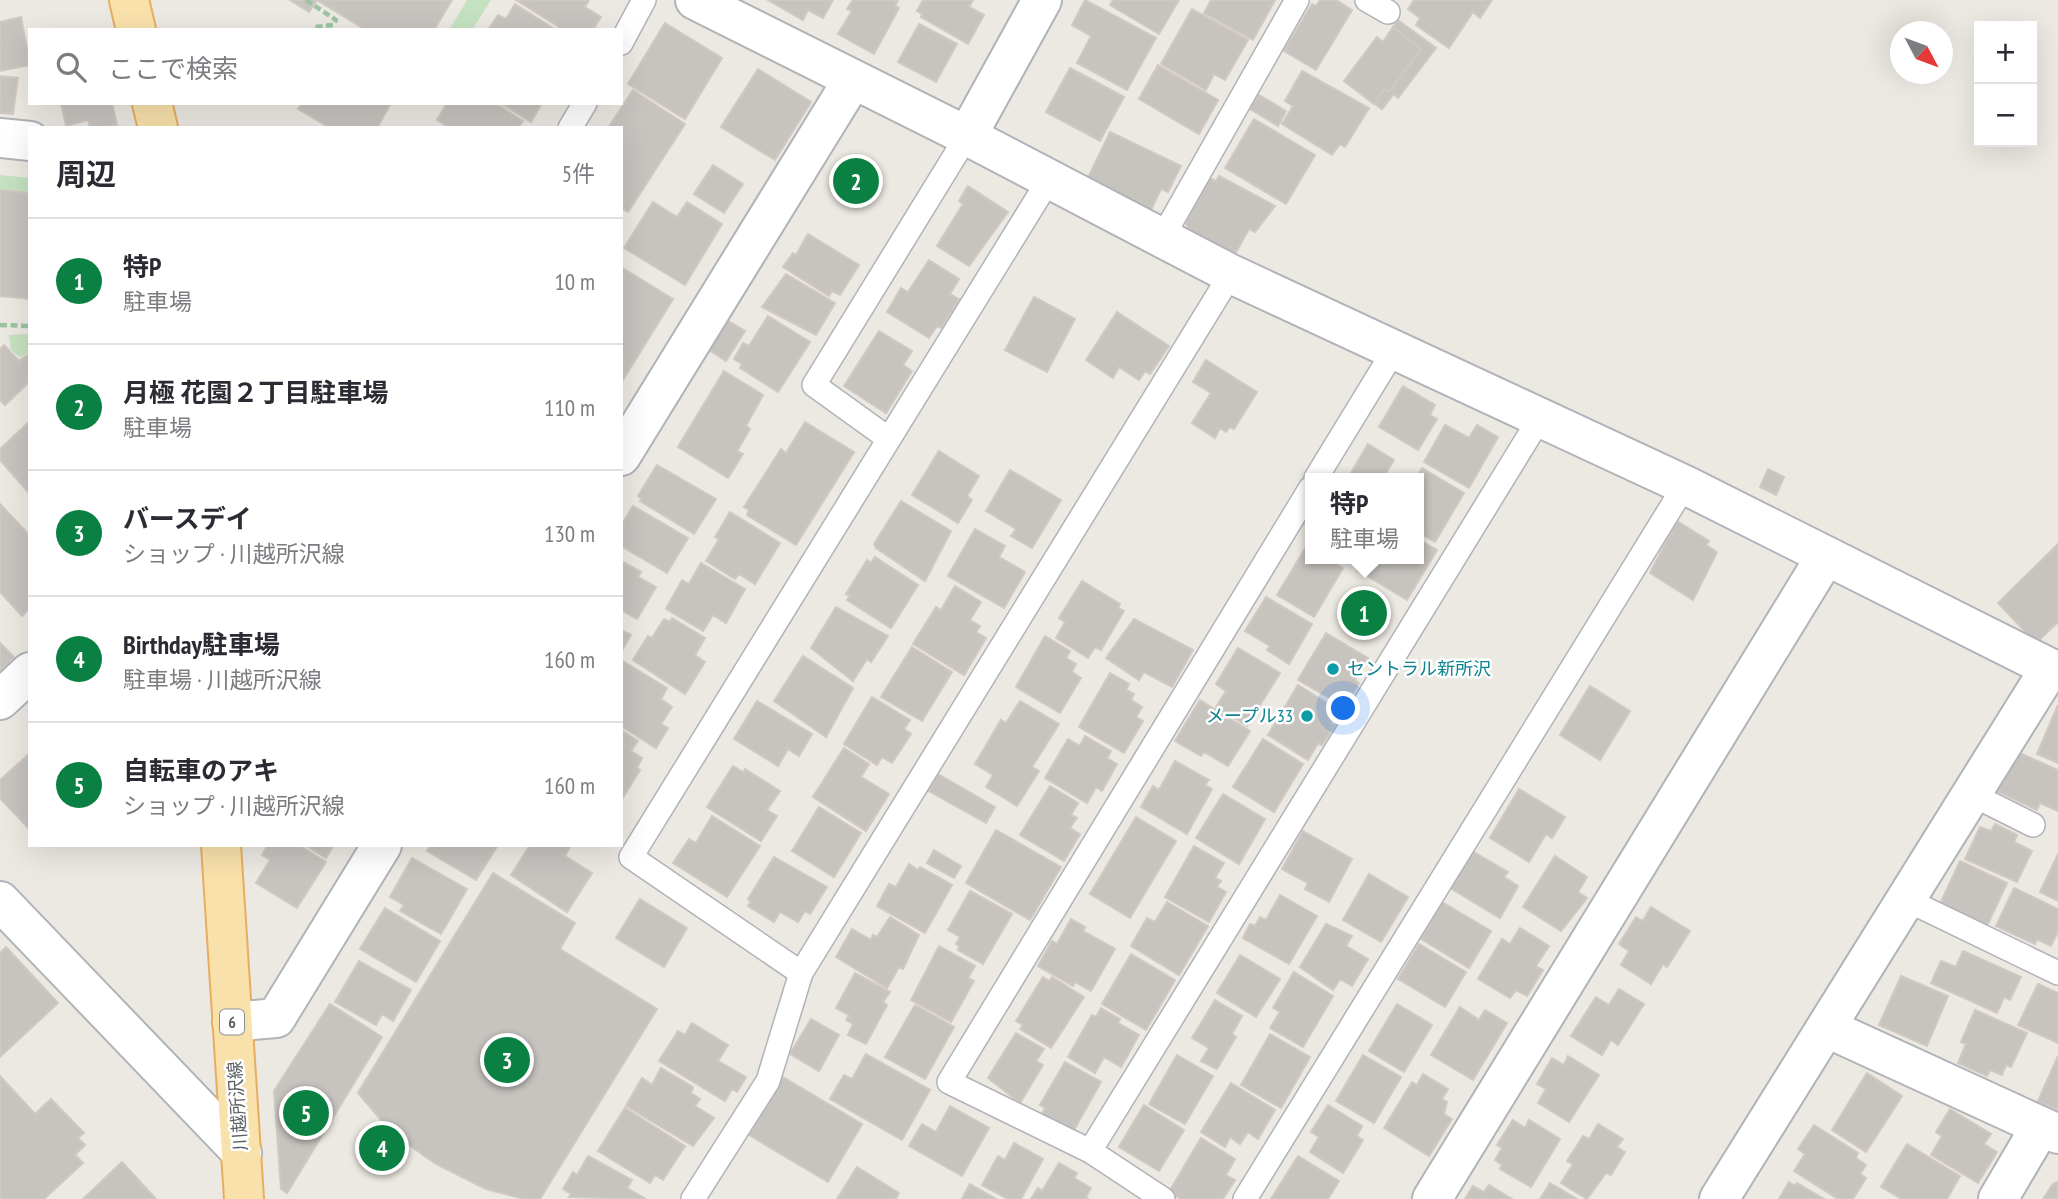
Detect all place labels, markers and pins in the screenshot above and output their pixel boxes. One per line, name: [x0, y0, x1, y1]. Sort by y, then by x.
pin: 2: [833, 155, 879, 207]
pin: 1: [1341, 587, 1387, 639]
place label: セントラル新所沢: [1347, 657, 1491, 680]
marker: セントラル新所沢: [1325, 661, 1341, 677]
place label: メープル33: [1206, 704, 1293, 727]
marker: メープル33: [1299, 708, 1315, 724]
pin: 3: [484, 1034, 530, 1086]
pin: 5: [283, 1087, 329, 1139]
pin: 4: [359, 1122, 405, 1174]

